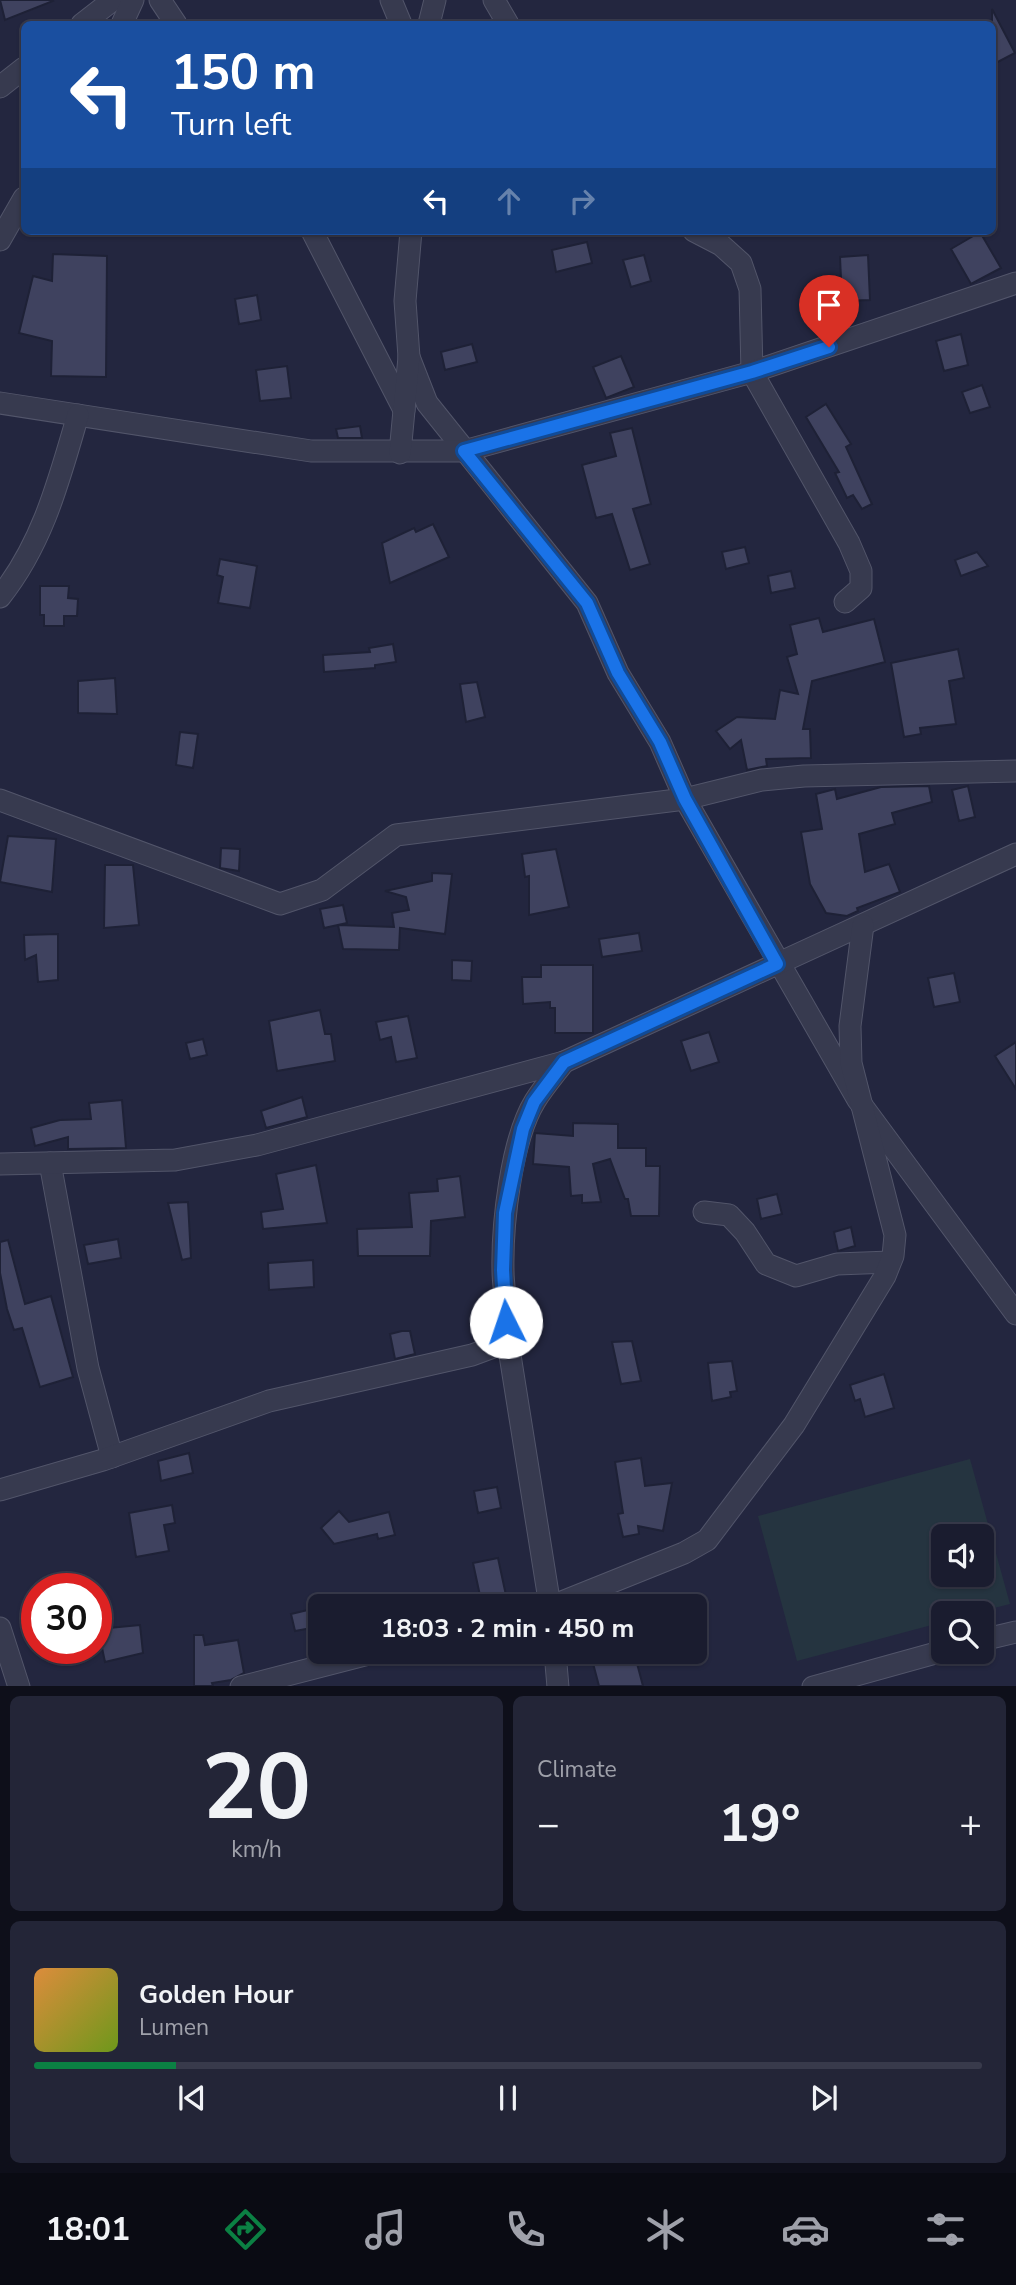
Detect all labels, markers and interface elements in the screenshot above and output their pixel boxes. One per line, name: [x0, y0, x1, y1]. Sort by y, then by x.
text: 150 m: [171, 39, 315, 106]
icon: left: [56, 49, 147, 140]
text: Turn left: [171, 103, 291, 146]
icon: left: [417, 182, 455, 220]
icon: ahead: [490, 182, 528, 220]
icon: right: [563, 182, 601, 220]
pin: [799, 275, 859, 347]
icon: arrive: [810, 286, 848, 324]
position arrow: [469, 1285, 543, 1359]
map controls: [931, 1524, 994, 1664]
button: sound: [931, 1524, 994, 1587]
speed limit sign: 30: [21, 1573, 112, 1664]
button: search: [931, 1601, 994, 1664]
text: 18:03 · 2 min · 450 m: [381, 1611, 634, 1646]
text: 20: [202, 1726, 311, 1850]
text: Climate: [537, 1754, 617, 1785]
text: 19°: [718, 1788, 801, 1859]
text: −: [537, 1799, 560, 1850]
text: +: [959, 1799, 982, 1850]
text: km/h: [231, 1834, 282, 1865]
text: Golden Hour: [139, 1977, 294, 2012]
text: Lumen: [139, 2012, 209, 2043]
icon: previous: [173, 2079, 211, 2117]
icon: pause: [489, 2079, 527, 2117]
icon: next: [805, 2079, 843, 2117]
icon: directions: [221, 2205, 270, 2254]
icon: music: [361, 2205, 410, 2254]
icon: phone: [501, 2205, 550, 2254]
icon: climate: [641, 2205, 690, 2254]
icon: car: [781, 2205, 830, 2254]
icon: filters: [921, 2205, 970, 2254]
text: 18:01: [46, 2208, 130, 2251]

